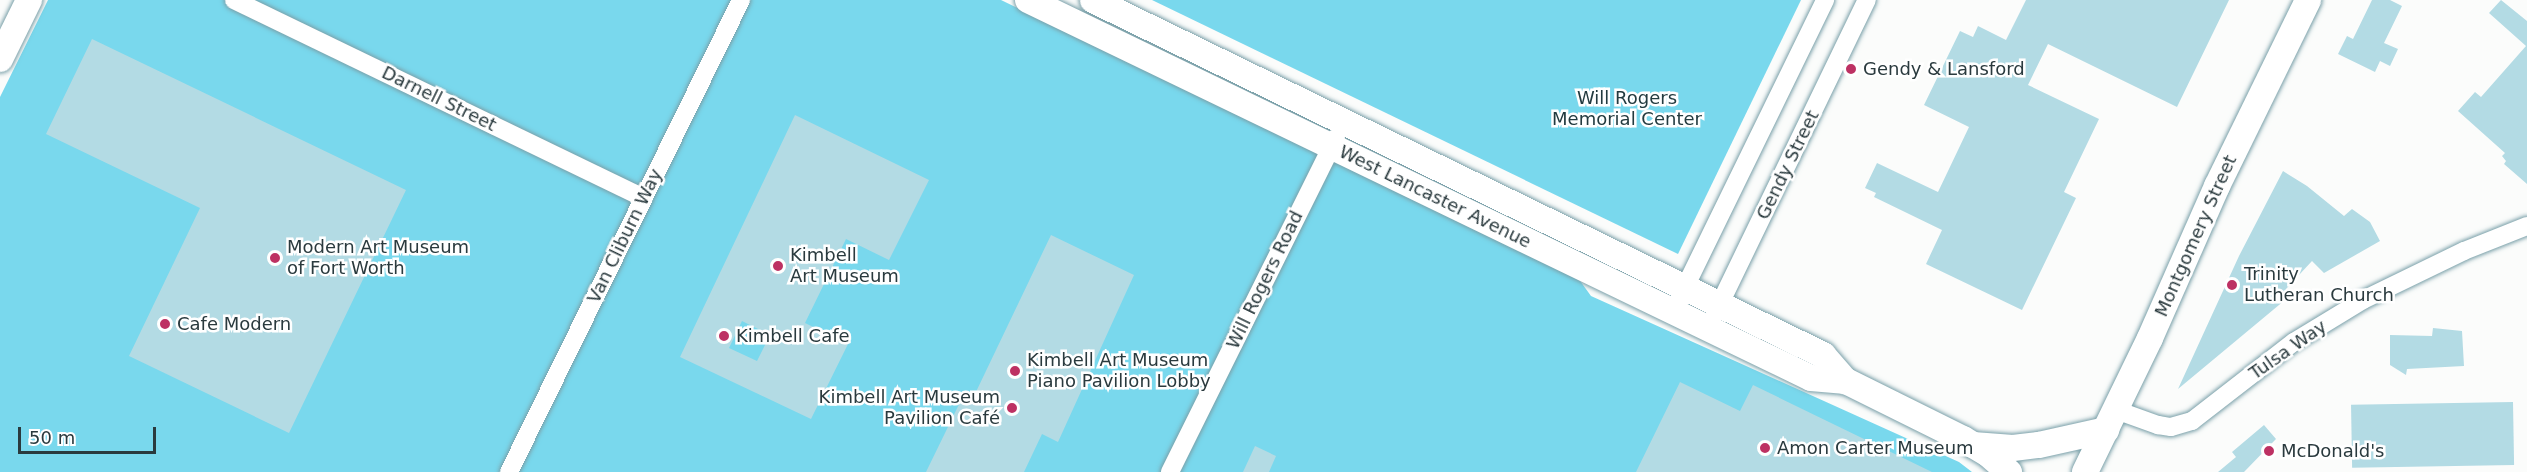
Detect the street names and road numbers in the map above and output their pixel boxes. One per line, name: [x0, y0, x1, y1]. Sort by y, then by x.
street label: Darnell Street: [378, 62, 500, 136]
street label: Gendy Street: [1752, 107, 1824, 223]
street label: West Lancaster Avenue: [1335, 141, 1535, 253]
street label: Montgomery Street: [2151, 152, 2241, 320]
street label: Van Cliburn Way: [583, 165, 667, 307]
street label: Will Rogers Road: [1222, 207, 1308, 353]
street label: Tulsa Way: [2245, 316, 2331, 384]

